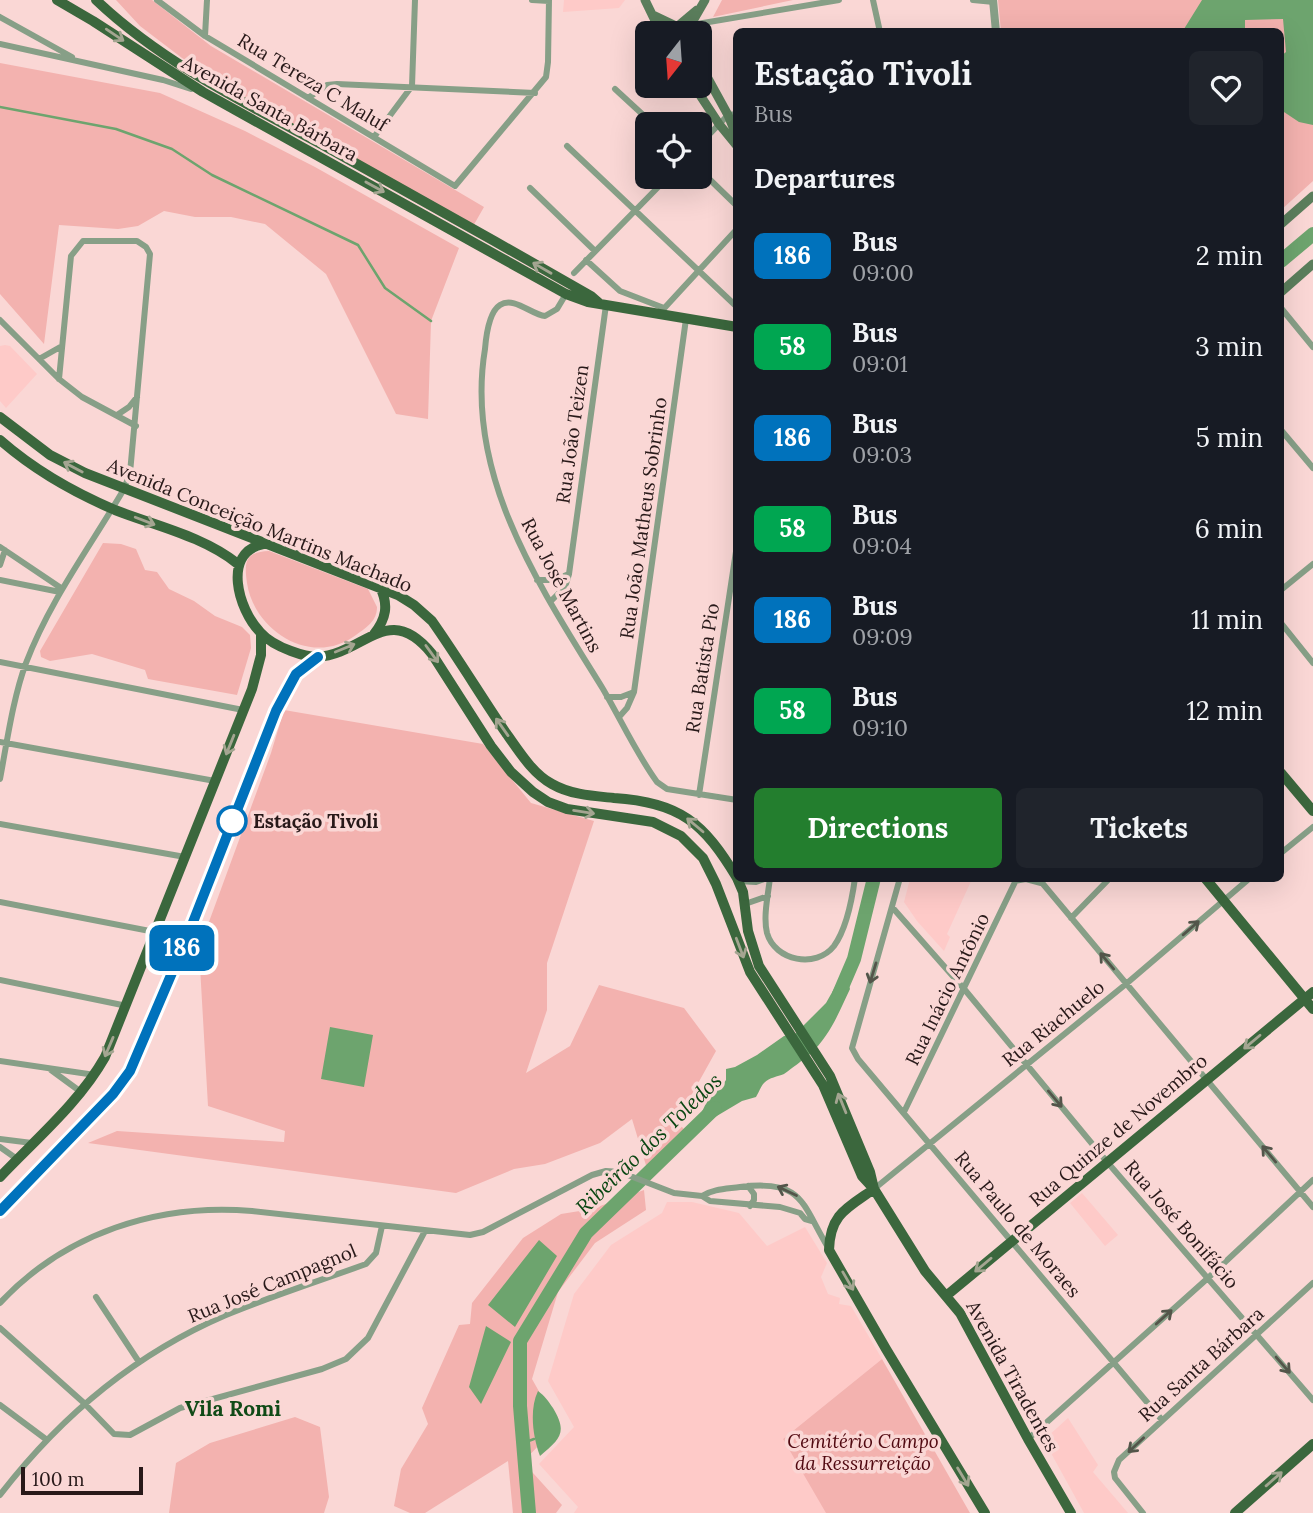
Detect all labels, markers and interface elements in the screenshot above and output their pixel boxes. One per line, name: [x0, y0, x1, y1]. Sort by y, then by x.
north arrow: [635, 21, 712, 98]
map controls: [635, 21, 712, 189]
street label: Rua Tereza C Maluf: [234, 28, 394, 137]
one-way arrow: [105, 29, 125, 43]
street label: Avenida Santa Bárbara: [177, 49, 362, 166]
button: heart: [1189, 51, 1263, 125]
text: Estação Tivoli: [754, 52, 972, 94]
text: Bus: [754, 99, 793, 128]
button: locate: [635, 112, 712, 189]
text: Departures: [754, 162, 895, 195]
one-way arrow: [365, 180, 385, 194]
text: Bus: [852, 225, 898, 258]
text: 2 min: [1196, 239, 1263, 272]
text: 186: [774, 240, 811, 271]
text: 09:00: [852, 258, 914, 287]
one-way arrow: [532, 261, 553, 274]
text: Bus: [852, 316, 898, 349]
text: 3 min: [1195, 330, 1263, 363]
text: 58: [779, 331, 806, 362]
text: 09:01: [852, 349, 908, 378]
street label: Rua João Teizen: [550, 363, 594, 505]
street label: Rua João Matheus Sobrinho: [614, 396, 672, 640]
text: Bus: [852, 407, 898, 440]
text: 5 min: [1196, 421, 1263, 454]
text: 186: [774, 422, 811, 453]
text: 09:03: [852, 440, 912, 469]
street label: Avenida Conceição Martins Machado: [103, 452, 416, 597]
one-way arrow: [63, 460, 84, 473]
text: Bus: [852, 498, 898, 531]
text: 6 min: [1195, 512, 1263, 545]
text: 58: [779, 513, 806, 544]
street label: Rua José Martins: [516, 514, 608, 657]
one-way arrow: [133, 515, 155, 528]
text: 09:04: [852, 531, 912, 560]
text: Bus: [852, 589, 898, 622]
street label: Rua Batista Pio: [680, 601, 724, 735]
text: 11 min: [1191, 603, 1263, 636]
text: 186: [774, 604, 811, 635]
text: 09:09: [852, 622, 913, 651]
one-way arrow: [333, 641, 355, 654]
one-way arrow: [424, 645, 439, 663]
text: Bus: [852, 680, 898, 713]
text: 12 min: [1186, 694, 1263, 727]
text: 58: [779, 695, 806, 726]
text: 09:10: [852, 713, 908, 742]
one-way arrow: [495, 718, 509, 737]
one-way arrow: [222, 733, 235, 755]
button: Directions: [754, 788, 1002, 868]
button: Tickets: [1016, 788, 1263, 868]
marker: Estação Tivoli: [217, 806, 247, 836]
one-way arrow: [572, 806, 595, 819]
place label: Estação Tivoli: [253, 809, 379, 833]
one-way arrow: [686, 817, 704, 833]
street label: Rua Inácio Antônio: [900, 909, 994, 1069]
one-way arrow: [1181, 920, 1199, 936]
line badge: 186: [142, 925, 222, 971]
text: 186: [163, 932, 201, 963]
one-way arrow: [734, 937, 747, 959]
one-way arrow: [1099, 953, 1115, 971]
one-way arrow: [865, 961, 878, 983]
street label: Rua Riachuelo: [997, 974, 1109, 1072]
one-way arrow: [1244, 1035, 1262, 1050]
one-way arrow: [102, 1036, 115, 1058]
street label: Rua Quinze de Novembro: [1024, 1048, 1212, 1212]
water label: Ribeirão dos Toledos: [570, 1067, 727, 1220]
one-way arrow: [1047, 1090, 1063, 1108]
one-way arrow: [835, 1092, 848, 1114]
street label: Rua Paulo de Moraes: [950, 1146, 1086, 1302]
one-way arrow: [1261, 1146, 1277, 1164]
street label: Rua José Bonifácio: [1120, 1155, 1244, 1293]
one-way arrow: [777, 1184, 798, 1198]
street label: Rua José Campagnol: [184, 1238, 360, 1328]
one-way arrow: [974, 1258, 992, 1273]
one-way arrow: [841, 1271, 855, 1291]
street label: Avenida Tiradentes: [961, 1295, 1065, 1456]
street label: Rua Santa Bárbara: [1133, 1301, 1269, 1427]
one-way arrow: [1155, 1309, 1173, 1325]
one-way arrow: [1275, 1355, 1291, 1373]
district label: Vila Romi: [185, 1395, 281, 1422]
park label: Cemitério Campo da Ressurreição: [787, 1429, 939, 1475]
one-way arrow: [1128, 1436, 1145, 1453]
scale bar: [21, 1464, 144, 1496]
text: 100 m: [32, 1467, 85, 1491]
one-way arrow: [957, 1467, 971, 1487]
one-way arrow: [1265, 1471, 1283, 1487]

